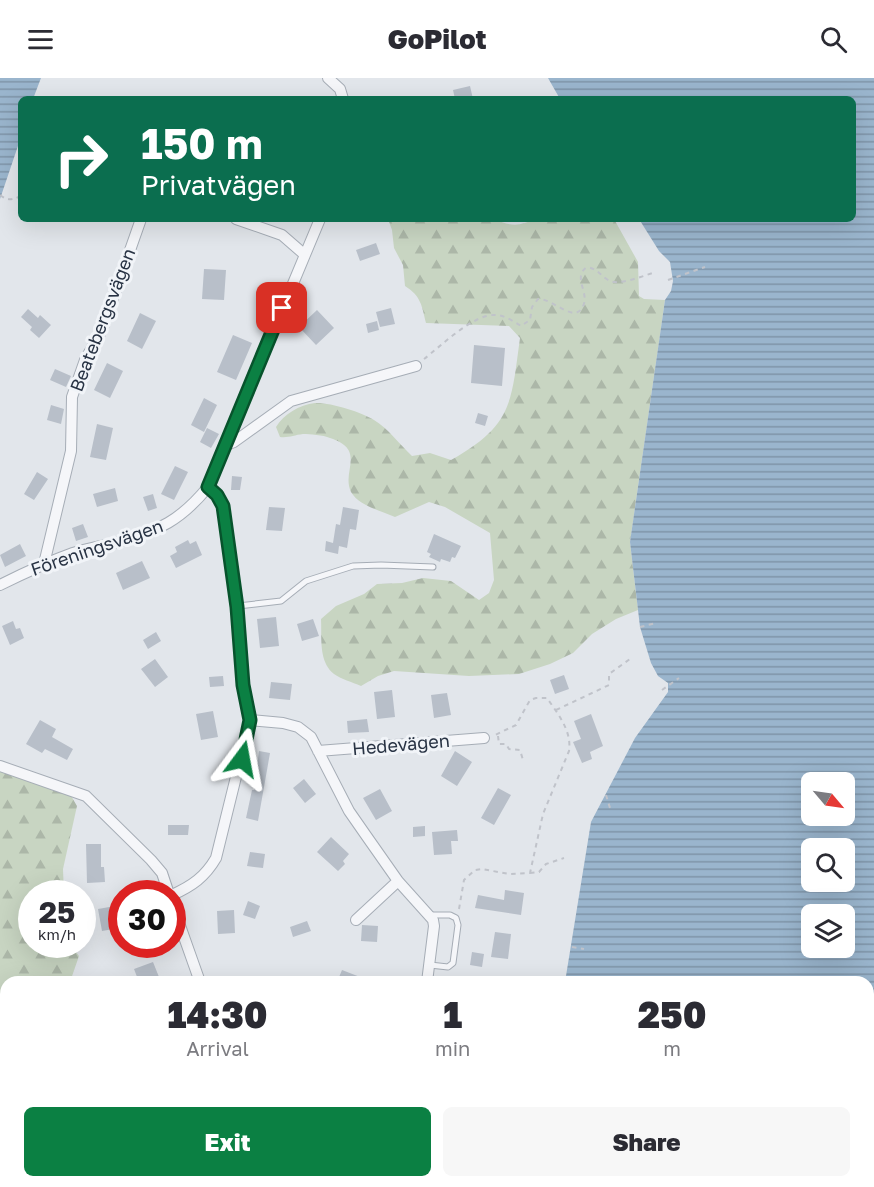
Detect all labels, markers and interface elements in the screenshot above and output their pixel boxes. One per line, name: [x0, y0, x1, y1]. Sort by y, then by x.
icon: menu: [24, 23, 57, 56]
text: GoPilot: [387, 23, 487, 55]
icon: search: [817, 23, 850, 56]
text: 150 m: [141, 118, 263, 168]
icon: right: [42, 120, 120, 198]
text: Privatvägen: [141, 169, 296, 201]
street label: Beatebergsvägen: [65, 245, 139, 394]
pin: [256, 282, 307, 333]
icon: arrive: [265, 291, 298, 324]
street label: Föreningsvägen: [28, 514, 166, 580]
position arrow: [210, 727, 274, 791]
street label: Hedevägen: [351, 729, 451, 759]
north arrow: [801, 772, 855, 826]
map controls: [801, 772, 855, 958]
button: search: [801, 838, 855, 892]
speed limit sign: 30: [108, 880, 186, 958]
text: 25: [39, 894, 75, 930]
button: layers: [801, 904, 855, 958]
text: km/h: [38, 925, 76, 943]
text: 14:30: [167, 993, 268, 1036]
text: 1: [443, 993, 462, 1036]
text: 250: [638, 993, 707, 1036]
text: Arrival: [186, 1036, 249, 1060]
text: min: [435, 1036, 470, 1060]
text: m: [663, 1036, 681, 1060]
button: Exit: [24, 1107, 431, 1176]
button: Share: [443, 1107, 850, 1176]

